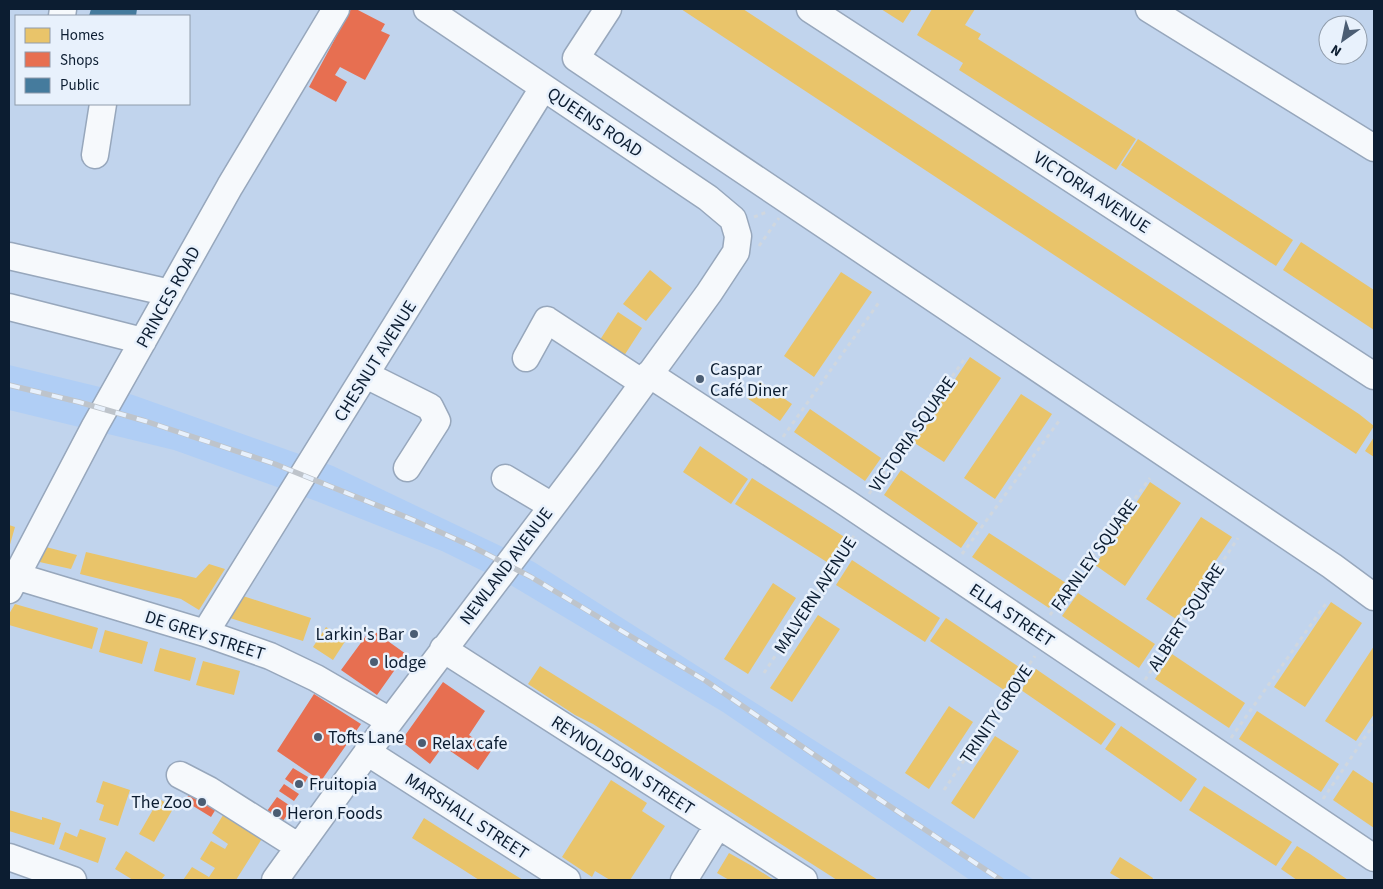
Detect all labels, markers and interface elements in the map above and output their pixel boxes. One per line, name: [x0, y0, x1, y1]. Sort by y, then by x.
legend: [15, 15, 190, 105]
north arrow: [1318, 15, 1368, 65]
text: Homes: [60, 25, 104, 46]
text: N: [1327, 39, 1346, 61]
text: Shops: [60, 50, 99, 71]
text: Public: [60, 75, 99, 96]
street label: QUEENS ROAD: [542, 81, 647, 164]
street label: VICTORIA AVENUE: [1029, 145, 1155, 240]
street label: PRINCES ROAD: [130, 242, 207, 353]
street label: CHESNUT AVENUE: [328, 296, 423, 427]
place label: Caspar Café Diner: [710, 357, 788, 403]
street label: VICTORIA SQUARE: [863, 371, 962, 497]
marker: Caspar Café Diner: [694, 373, 706, 385]
street label: FARNLEY SQUARE: [1045, 494, 1144, 616]
street label: NEWLAND AVENUE: [454, 502, 559, 630]
street label: MALVERN AVENUE: [768, 532, 863, 659]
street label: ALBERT SQUARE: [1142, 558, 1231, 676]
street label: ELLA STREET: [964, 578, 1060, 653]
street label: DE GREY STREET: [142, 604, 268, 667]
place label: Larkin's Bar: [316, 622, 405, 647]
marker: Larkin's Bar: [408, 628, 420, 640]
place label: lodge: [384, 650, 426, 675]
marker: lodge: [368, 656, 380, 668]
street label: TRINITY GROVE: [954, 660, 1039, 769]
street label: REYNOLDSON STREET: [546, 710, 700, 821]
place label: Tofts Lane: [328, 725, 404, 750]
marker: Tofts Lane: [312, 731, 324, 743]
place label: Relax cafe: [432, 731, 507, 756]
marker: Relax cafe: [416, 737, 428, 749]
street label: MARSHALL STREET: [400, 767, 534, 866]
place label: Fruitopia: [309, 772, 377, 797]
marker: Fruitopia: [293, 778, 305, 790]
place label: The Zoo: [131, 790, 192, 815]
marker: The Zoo: [196, 796, 208, 808]
place label: Heron Foods: [287, 801, 383, 826]
marker: Heron Foods: [271, 807, 283, 819]

